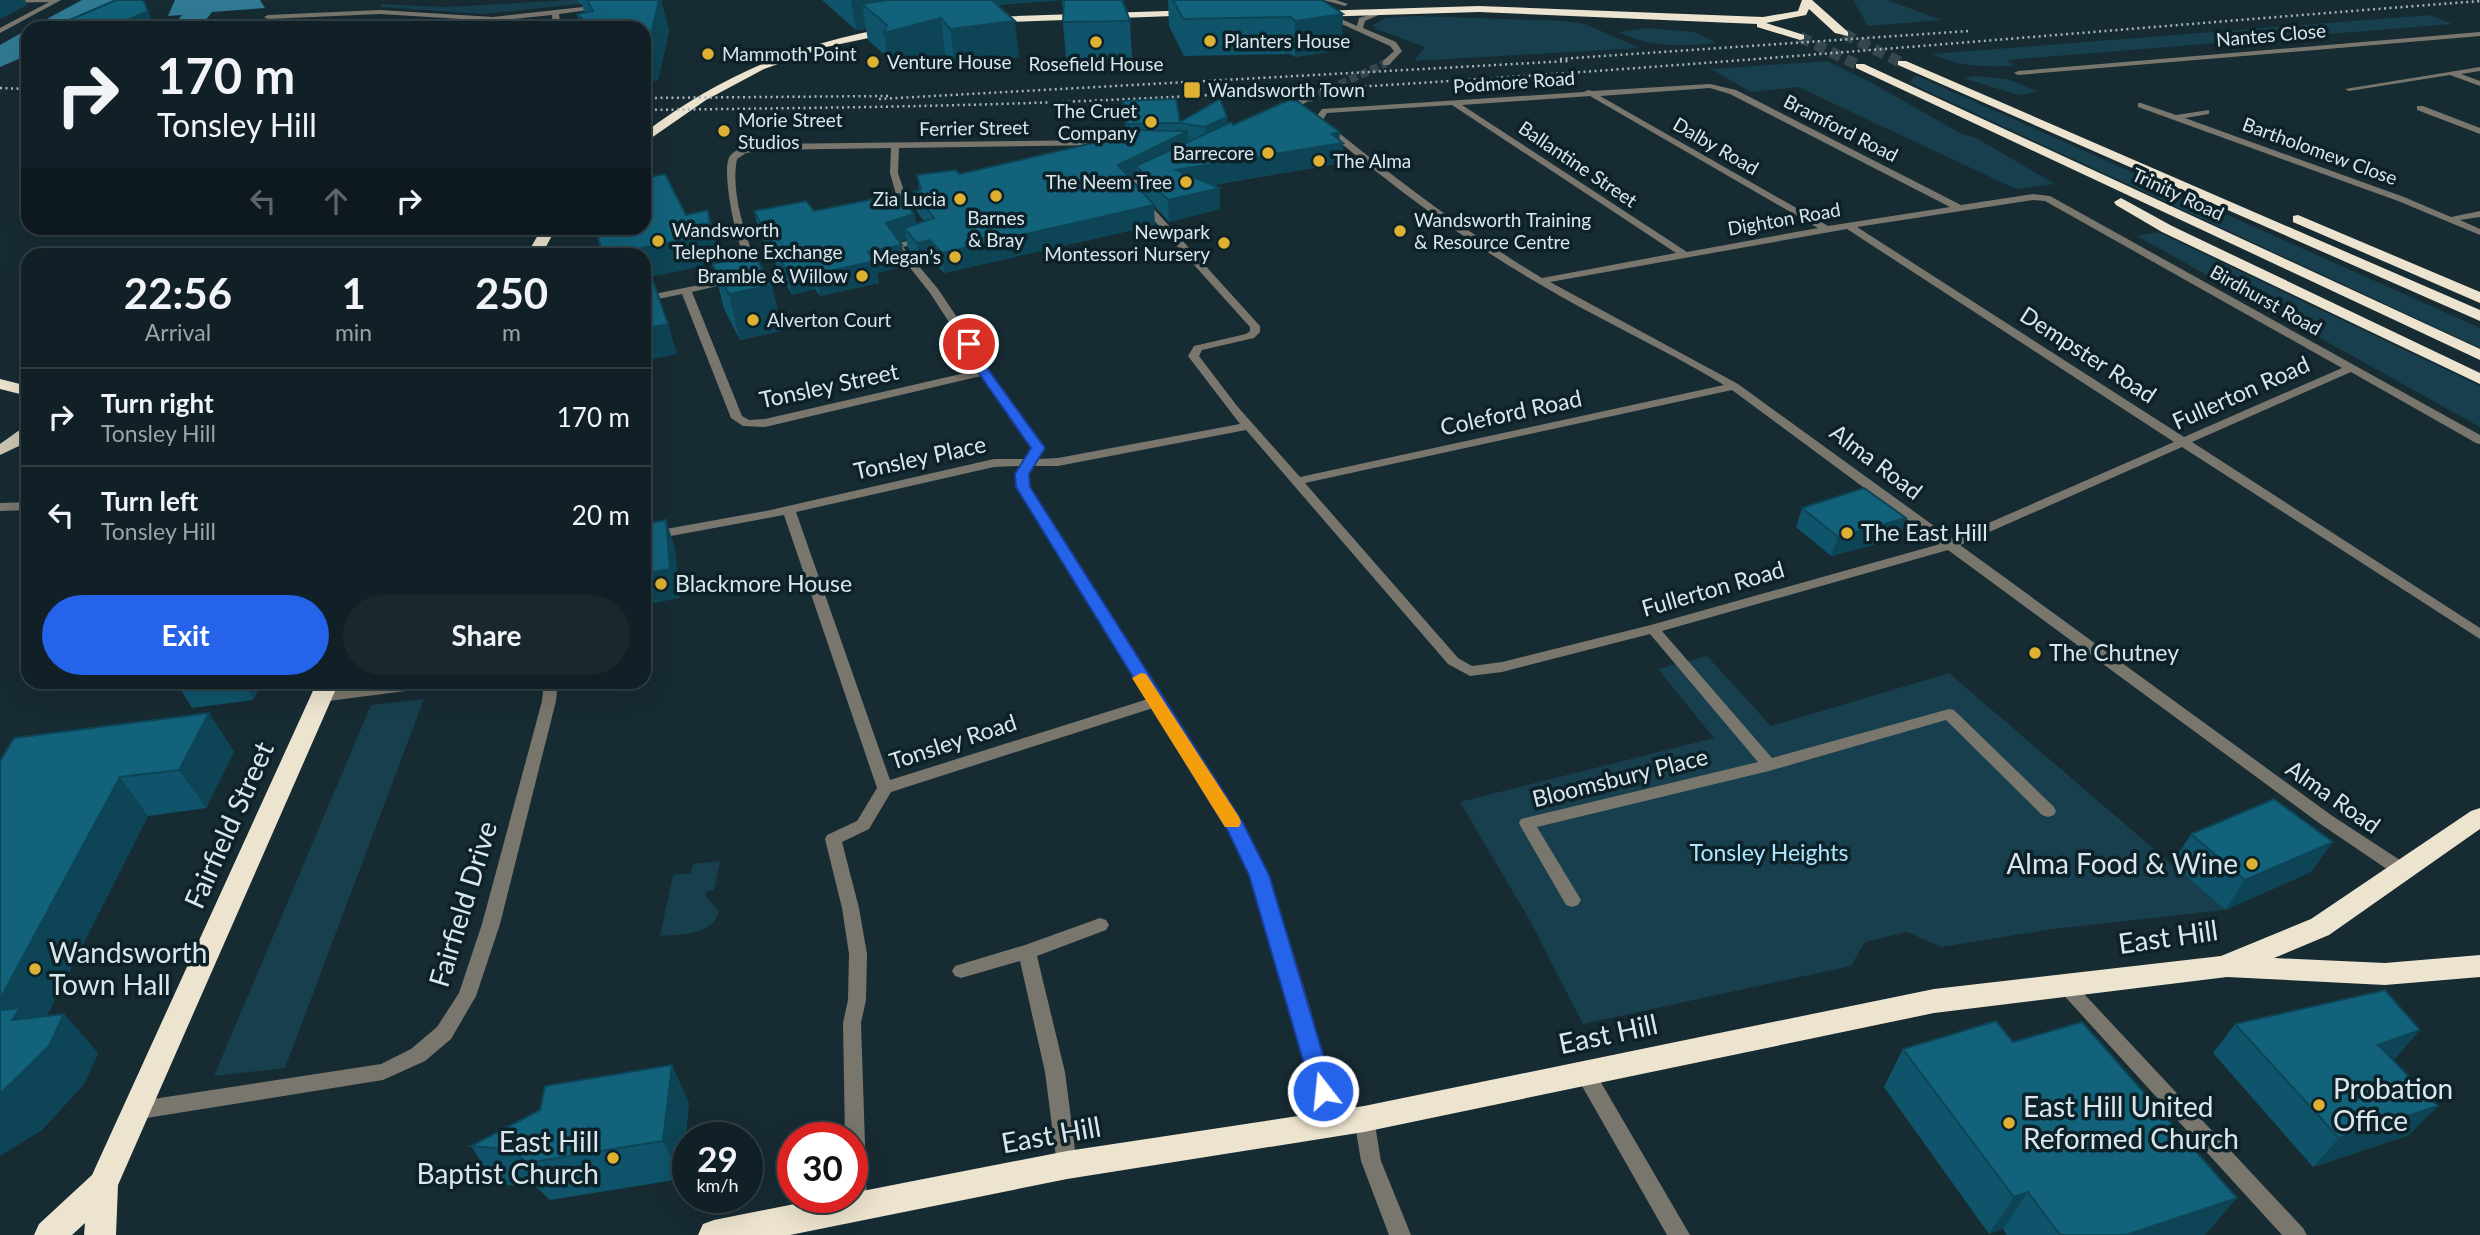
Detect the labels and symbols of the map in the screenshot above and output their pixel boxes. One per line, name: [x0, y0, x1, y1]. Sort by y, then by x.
street label: Nantes Close: [2215, 18, 2327, 51]
place label: Planters House: [1224, 29, 1350, 52]
marker: Planters House: [1202, 33, 1218, 49]
marker: Rosefield House: [1088, 34, 1104, 50]
place label: Mammoth Point: [722, 42, 857, 65]
marker: Mammoth Point: [700, 46, 716, 62]
place label: Venture House: [887, 50, 1012, 73]
place label: Rosefield House: [1029, 52, 1163, 75]
marker: Venture House: [865, 54, 881, 70]
street label: Podmore Road: [1452, 66, 1576, 97]
place label: Wandsworth Town: [1208, 78, 1365, 101]
marker: Wandsworth Town: [1182, 80, 1202, 100]
street label: Bramford Road: [1780, 89, 1902, 166]
place label: The Cruet Company: [1054, 99, 1137, 144]
place label: Morie Street Studios: [738, 108, 843, 153]
street label: Dalby Road: [1669, 112, 1763, 179]
street label: Bartholomew Close: [2240, 112, 2401, 189]
marker: The Cruet Company: [1143, 114, 1159, 130]
street label: Ferrier Street: [919, 115, 1029, 140]
street label: Ballantine Street: [1515, 116, 1642, 212]
marker: Morie Street Studios: [716, 123, 732, 139]
place label: Barrecore: [1173, 141, 1254, 164]
marker: Barrecore: [1260, 145, 1276, 161]
place label: The Alma: [1333, 149, 1411, 172]
marker: The Alma: [1311, 153, 1327, 169]
street label: Trinity Road: [2129, 162, 2228, 225]
place label: The Neem Tree: [1046, 170, 1172, 193]
marker: The Neem Tree: [1178, 174, 1194, 190]
place label: Zia Lucia: [873, 187, 946, 210]
marker: Barnes & Bray: [988, 188, 1004, 204]
marker: Zia Lucia: [952, 191, 968, 207]
street label: Dighton Road: [1726, 197, 1842, 240]
place label: Barnes & Bray: [967, 206, 1025, 251]
place label: Wandsworth Training & Resource Centre: [1414, 208, 1591, 253]
place label: Wandsworth Telephone Exchange: [672, 218, 842, 263]
place label: Newpark Montessori Nursery: [1044, 220, 1210, 265]
marker: Wandsworth Training & Resource Centre: [1392, 223, 1408, 239]
marker: Wandsworth Telephone Exchange: [650, 233, 666, 249]
marker: Newpark Montessori Nursery: [1216, 235, 1232, 251]
place label: Megan’s: [872, 245, 941, 268]
marker: Megan’s: [947, 249, 963, 265]
street label: Birdhurst Road: [2206, 259, 2326, 340]
place label: Bramble & Willow: [697, 264, 848, 287]
marker: Bramble & Willow: [854, 268, 870, 284]
street label: Dempster Road: [2015, 300, 2162, 408]
place label: Alverton Court: [767, 308, 892, 331]
marker: Alverton Court: [745, 312, 761, 328]
pin: [939, 314, 999, 374]
street label: Fullerton Road: [2168, 349, 2314, 435]
street label: Tonsley Street: [757, 356, 902, 413]
street label: Coleford Road: [1437, 383, 1584, 441]
street label: Alma Road: [1825, 417, 1928, 505]
street label: Tonsley Place: [851, 429, 989, 485]
place label: The East Hill: [1861, 518, 1988, 546]
marker: The East Hill: [1839, 525, 1855, 541]
street label: Fullerton Road: [1638, 554, 1787, 622]
place label: Blackmore House: [675, 569, 852, 597]
marker: Blackmore House: [653, 576, 669, 592]
place label: The Chutney: [2049, 638, 2179, 666]
marker: The Chutney: [2027, 645, 2043, 661]
street label: Tonsley Road: [886, 707, 1020, 775]
street label: Fairfield Street: [176, 736, 280, 913]
street label: Bloomsbury Place: [1529, 742, 1710, 812]
street label: Alma Road: [2281, 754, 2386, 839]
street label: Fairfield Drive: [421, 817, 503, 991]
park label: Tonsley Heights: [1690, 838, 1848, 866]
place label: Alma Food & Wine: [2006, 846, 2238, 880]
marker: Alma Food & Wine: [2244, 856, 2260, 872]
street label: East Hill: [2116, 912, 2220, 960]
place label: Wandsworth Town Hall: [49, 935, 207, 1001]
marker: Wandsworth Town Hall: [27, 961, 43, 977]
street label: East Hill: [1555, 1006, 1660, 1060]
position arrow: [1286, 1054, 1360, 1128]
place label: Probation Office: [2333, 1071, 2453, 1137]
place label: East Hill United Reformed Church: [2023, 1089, 2239, 1155]
marker: Probation Office: [2311, 1097, 2327, 1113]
street label: East Hill: [998, 1109, 1103, 1159]
marker: East Hill United Reformed Church: [2001, 1115, 2017, 1131]
speed limit sign: 30: [777, 1122, 868, 1213]
place label: East Hill Baptist Church: [417, 1124, 599, 1190]
marker: East Hill Baptist Church: [605, 1150, 621, 1166]

